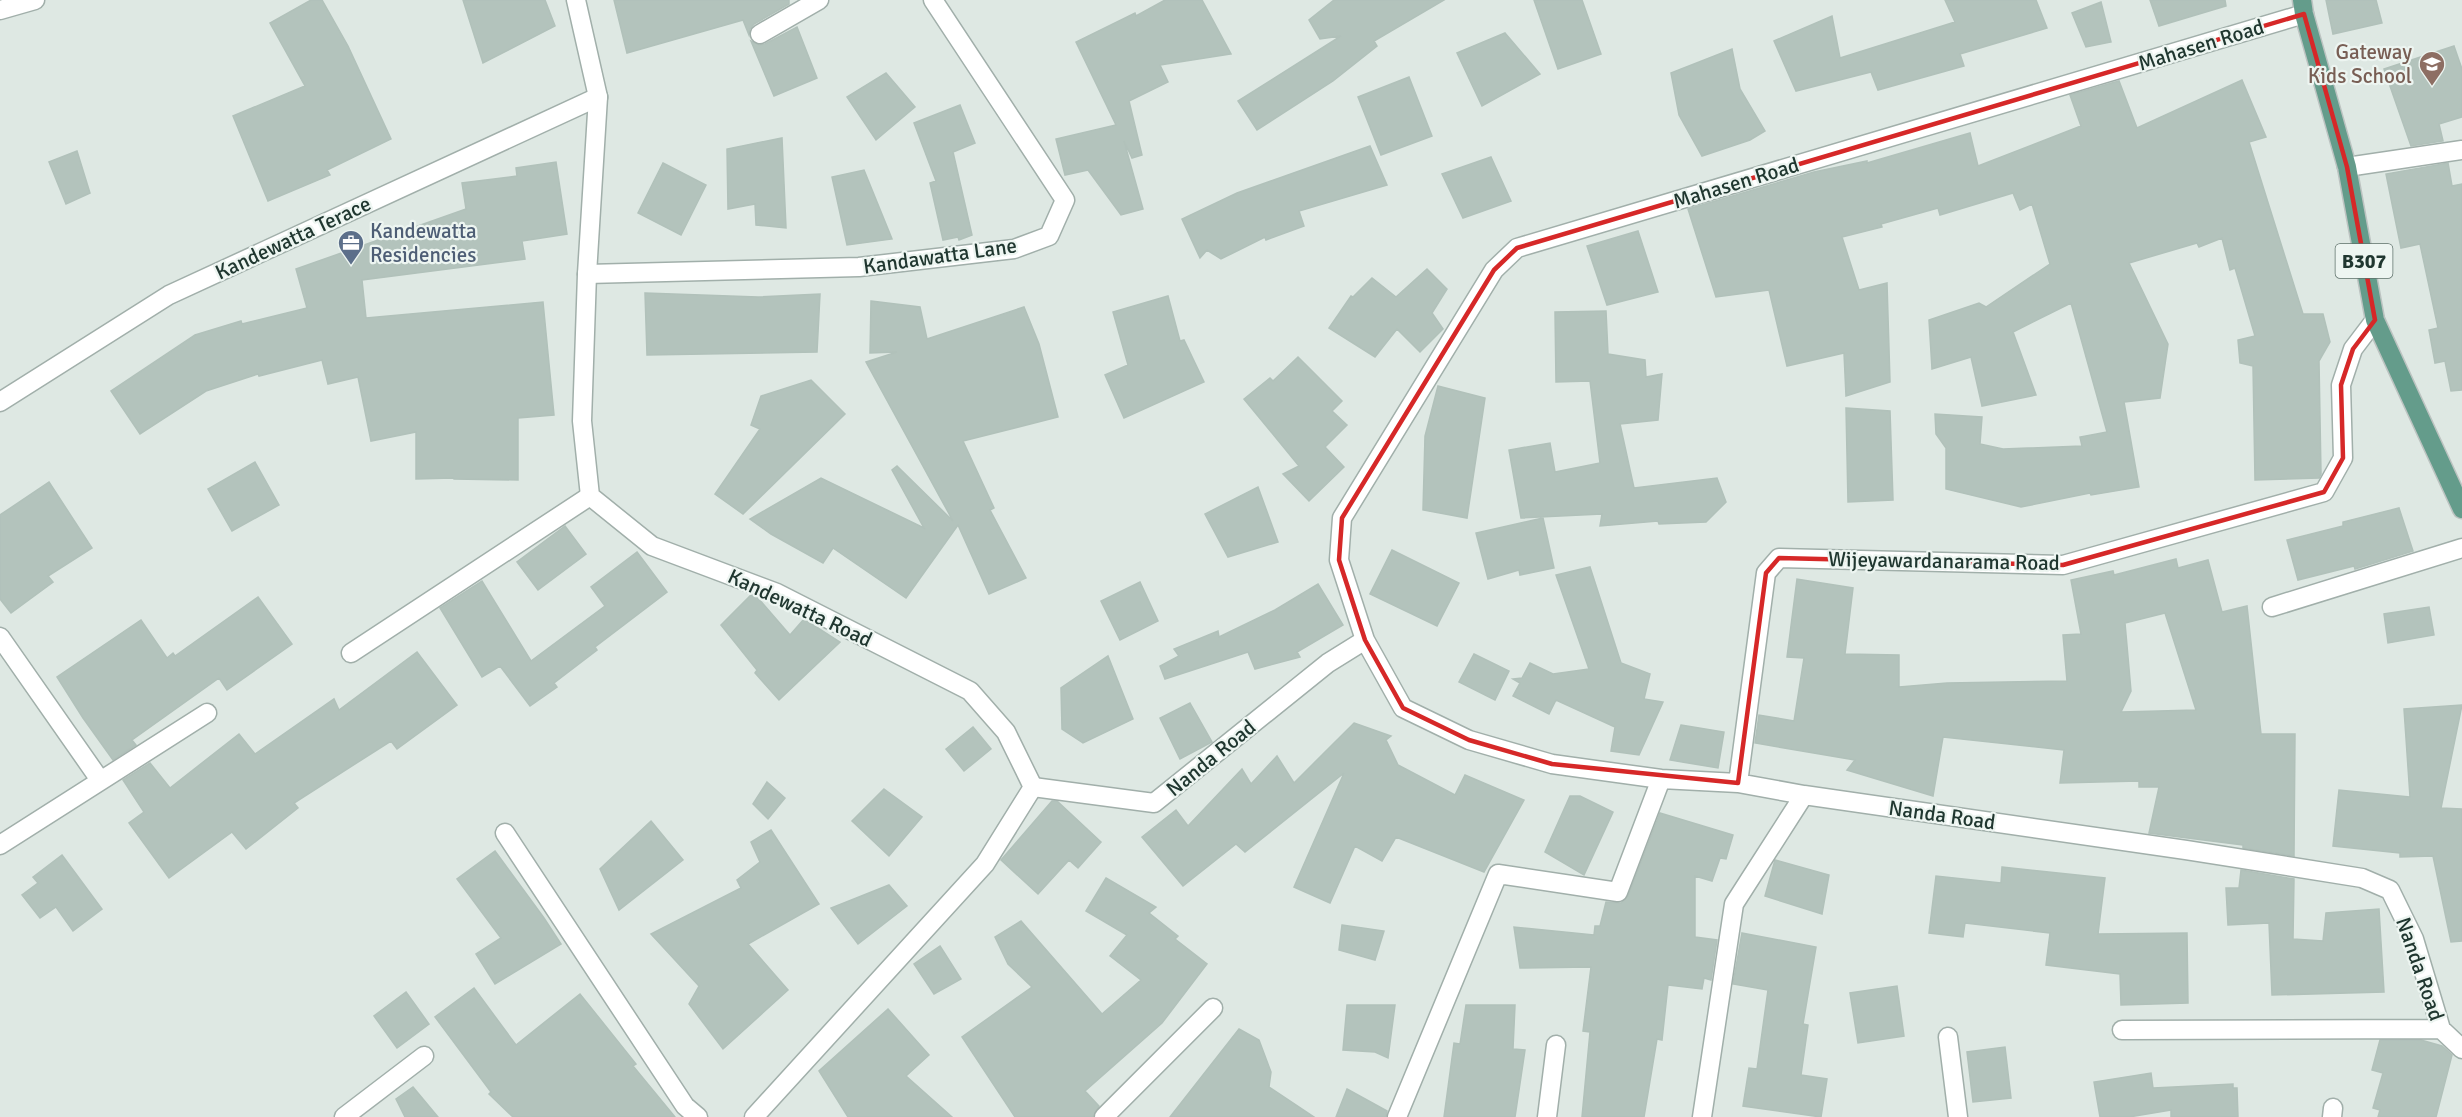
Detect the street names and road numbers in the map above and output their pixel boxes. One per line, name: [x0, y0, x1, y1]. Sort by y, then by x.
street label: Mahasen Road: [2135, 14, 2267, 76]
street label: Mahasen Road: [1670, 152, 1802, 214]
street label: Kandewatta Terace: [211, 191, 375, 285]
street label: Kandawatta Lane: [862, 232, 1018, 280]
road number: B307: [2336, 244, 2392, 278]
street label: Wijeyawardanarama Road: [1828, 546, 2060, 576]
street label: Kandewatta Road: [724, 563, 876, 653]
street label: Nanda Road: [1161, 714, 1261, 802]
street label: Nanda Road: [1887, 795, 1997, 835]
street label: Nanda Road: [2390, 914, 2450, 1024]

